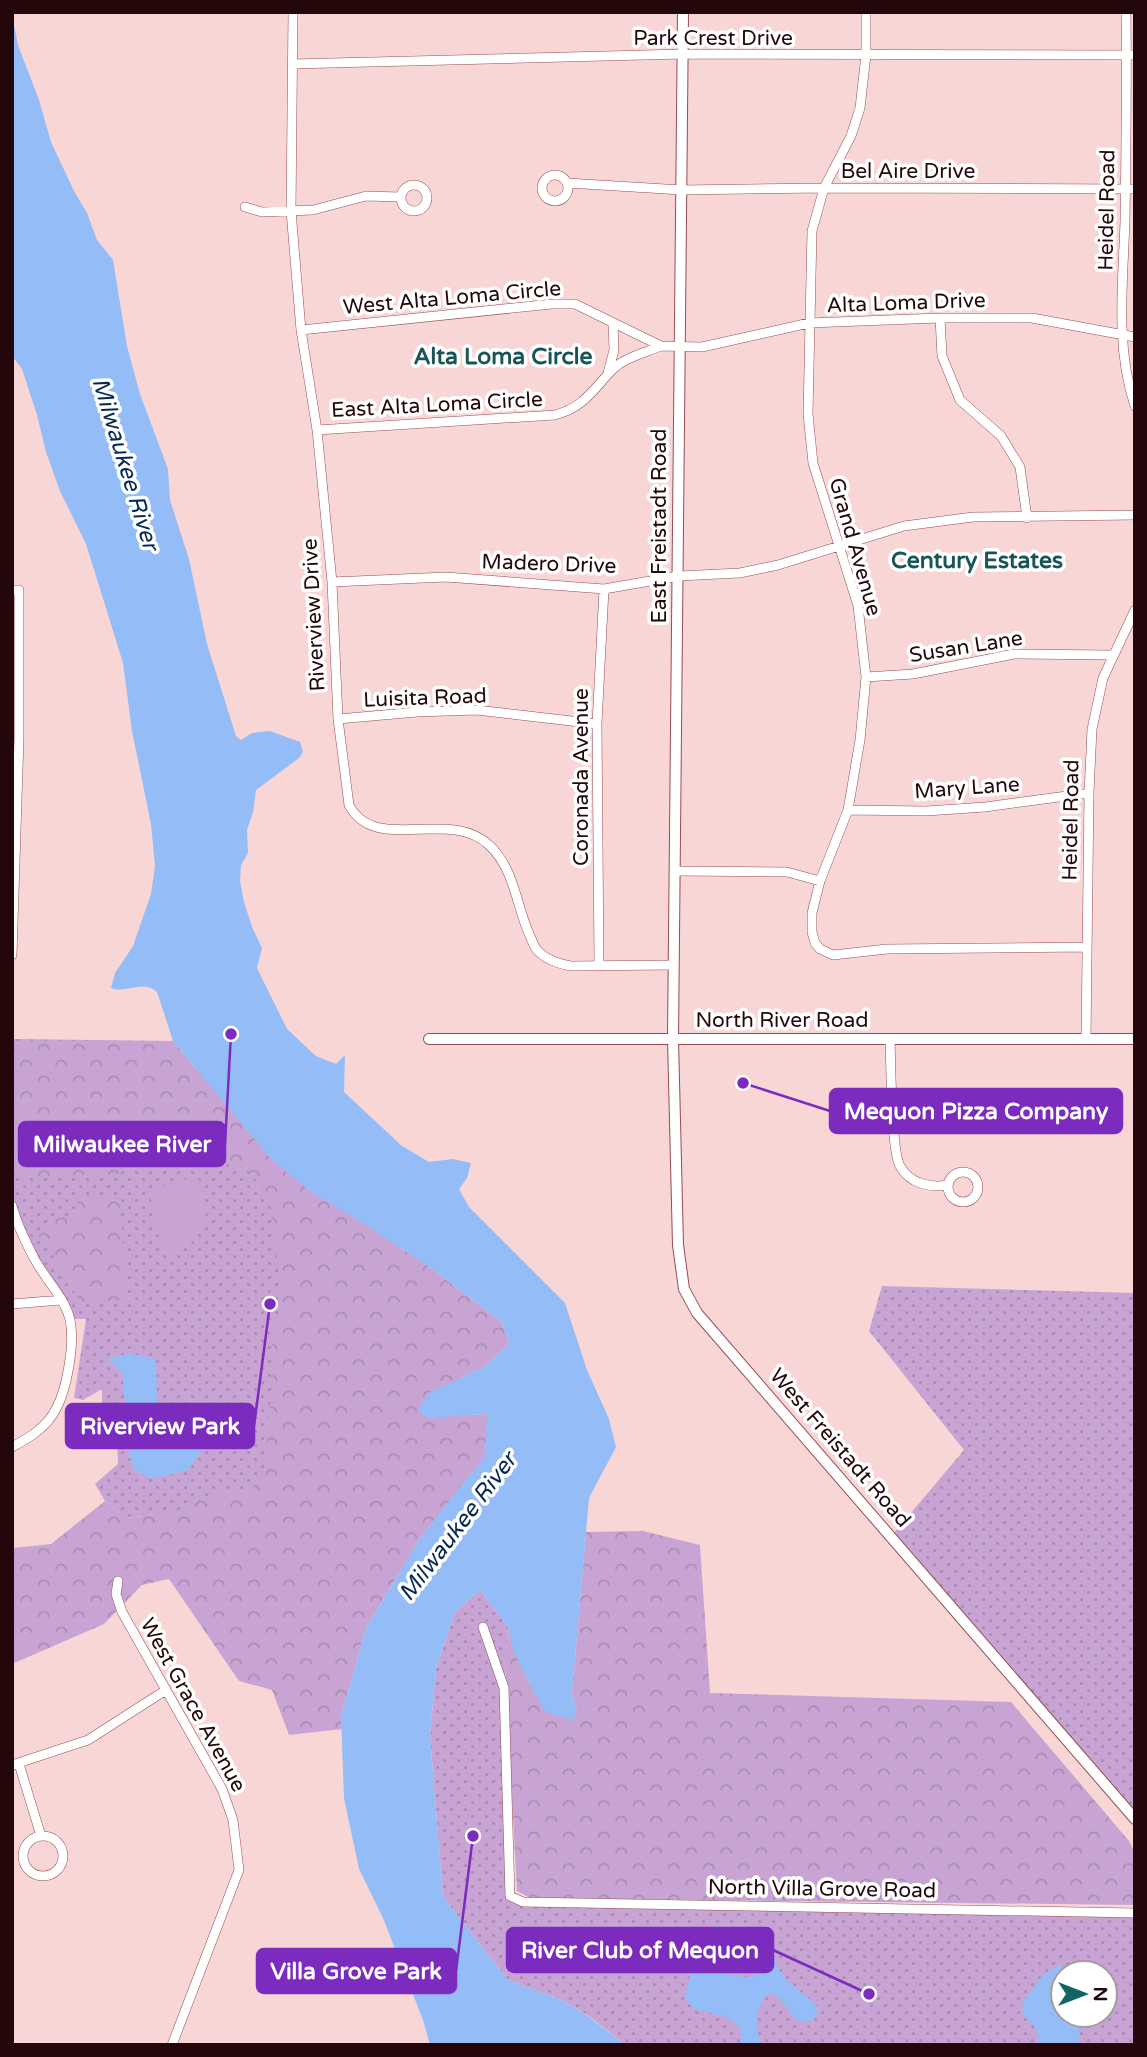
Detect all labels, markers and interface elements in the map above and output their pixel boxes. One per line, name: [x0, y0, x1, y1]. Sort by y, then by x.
street label: Park Crest Drive: [633, 26, 793, 51]
street label: Heidel Road: [1093, 149, 1121, 271]
street label: Bel Aire Drive: [841, 159, 975, 184]
street label: West Alta Loma Circle: [342, 276, 562, 320]
street label: Alta Loma Drive: [826, 288, 986, 318]
district label: Alta Loma Circle: [414, 343, 592, 371]
water label: Milwaukee River: [85, 374, 165, 557]
street label: East Alta Loma Circle: [331, 387, 544, 423]
street label: East Freistadt Road: [647, 429, 672, 623]
street label: Grand Avenue: [823, 475, 887, 619]
street label: Riverview Drive: [298, 538, 330, 692]
district label: Century Estates: [891, 547, 1063, 575]
street label: Madero Drive: [481, 549, 617, 579]
street label: Susan Lane: [908, 626, 1024, 668]
street label: Luisita Road: [363, 683, 487, 713]
street label: Coronada Avenue: [569, 688, 594, 866]
street label: Heidel Road: [1057, 759, 1085, 881]
street label: Mary Lane: [914, 772, 1021, 804]
street label: North River Road: [696, 1008, 868, 1033]
callout: Mequon Pizza Company: [830, 1089, 1122, 1133]
text: Mequon Pizza Company: [844, 1098, 1109, 1126]
callout: Milwaukee River: [19, 1122, 225, 1166]
text: Milwaukee River: [33, 1131, 213, 1159]
street label: West Freistadt Road: [764, 1364, 916, 1532]
callout: Riverview Park: [66, 1404, 254, 1448]
text: Riverview Park: [80, 1413, 241, 1441]
water label: Milwaukee River: [393, 1445, 525, 1607]
street label: West Grace Avenue: [135, 1614, 251, 1796]
street label: North Villa Grove Road: [708, 1875, 936, 1903]
callout: River Club of Mequon: [507, 1928, 773, 1972]
text: River Club of Mequon: [521, 1937, 759, 1965]
callout: Villa Grove Park: [257, 1949, 456, 1993]
text: Villa Grove Park: [270, 1958, 442, 1986]
north arrow: [1049, 1959, 1119, 2029]
text: N: [1089, 1986, 1111, 2002]

